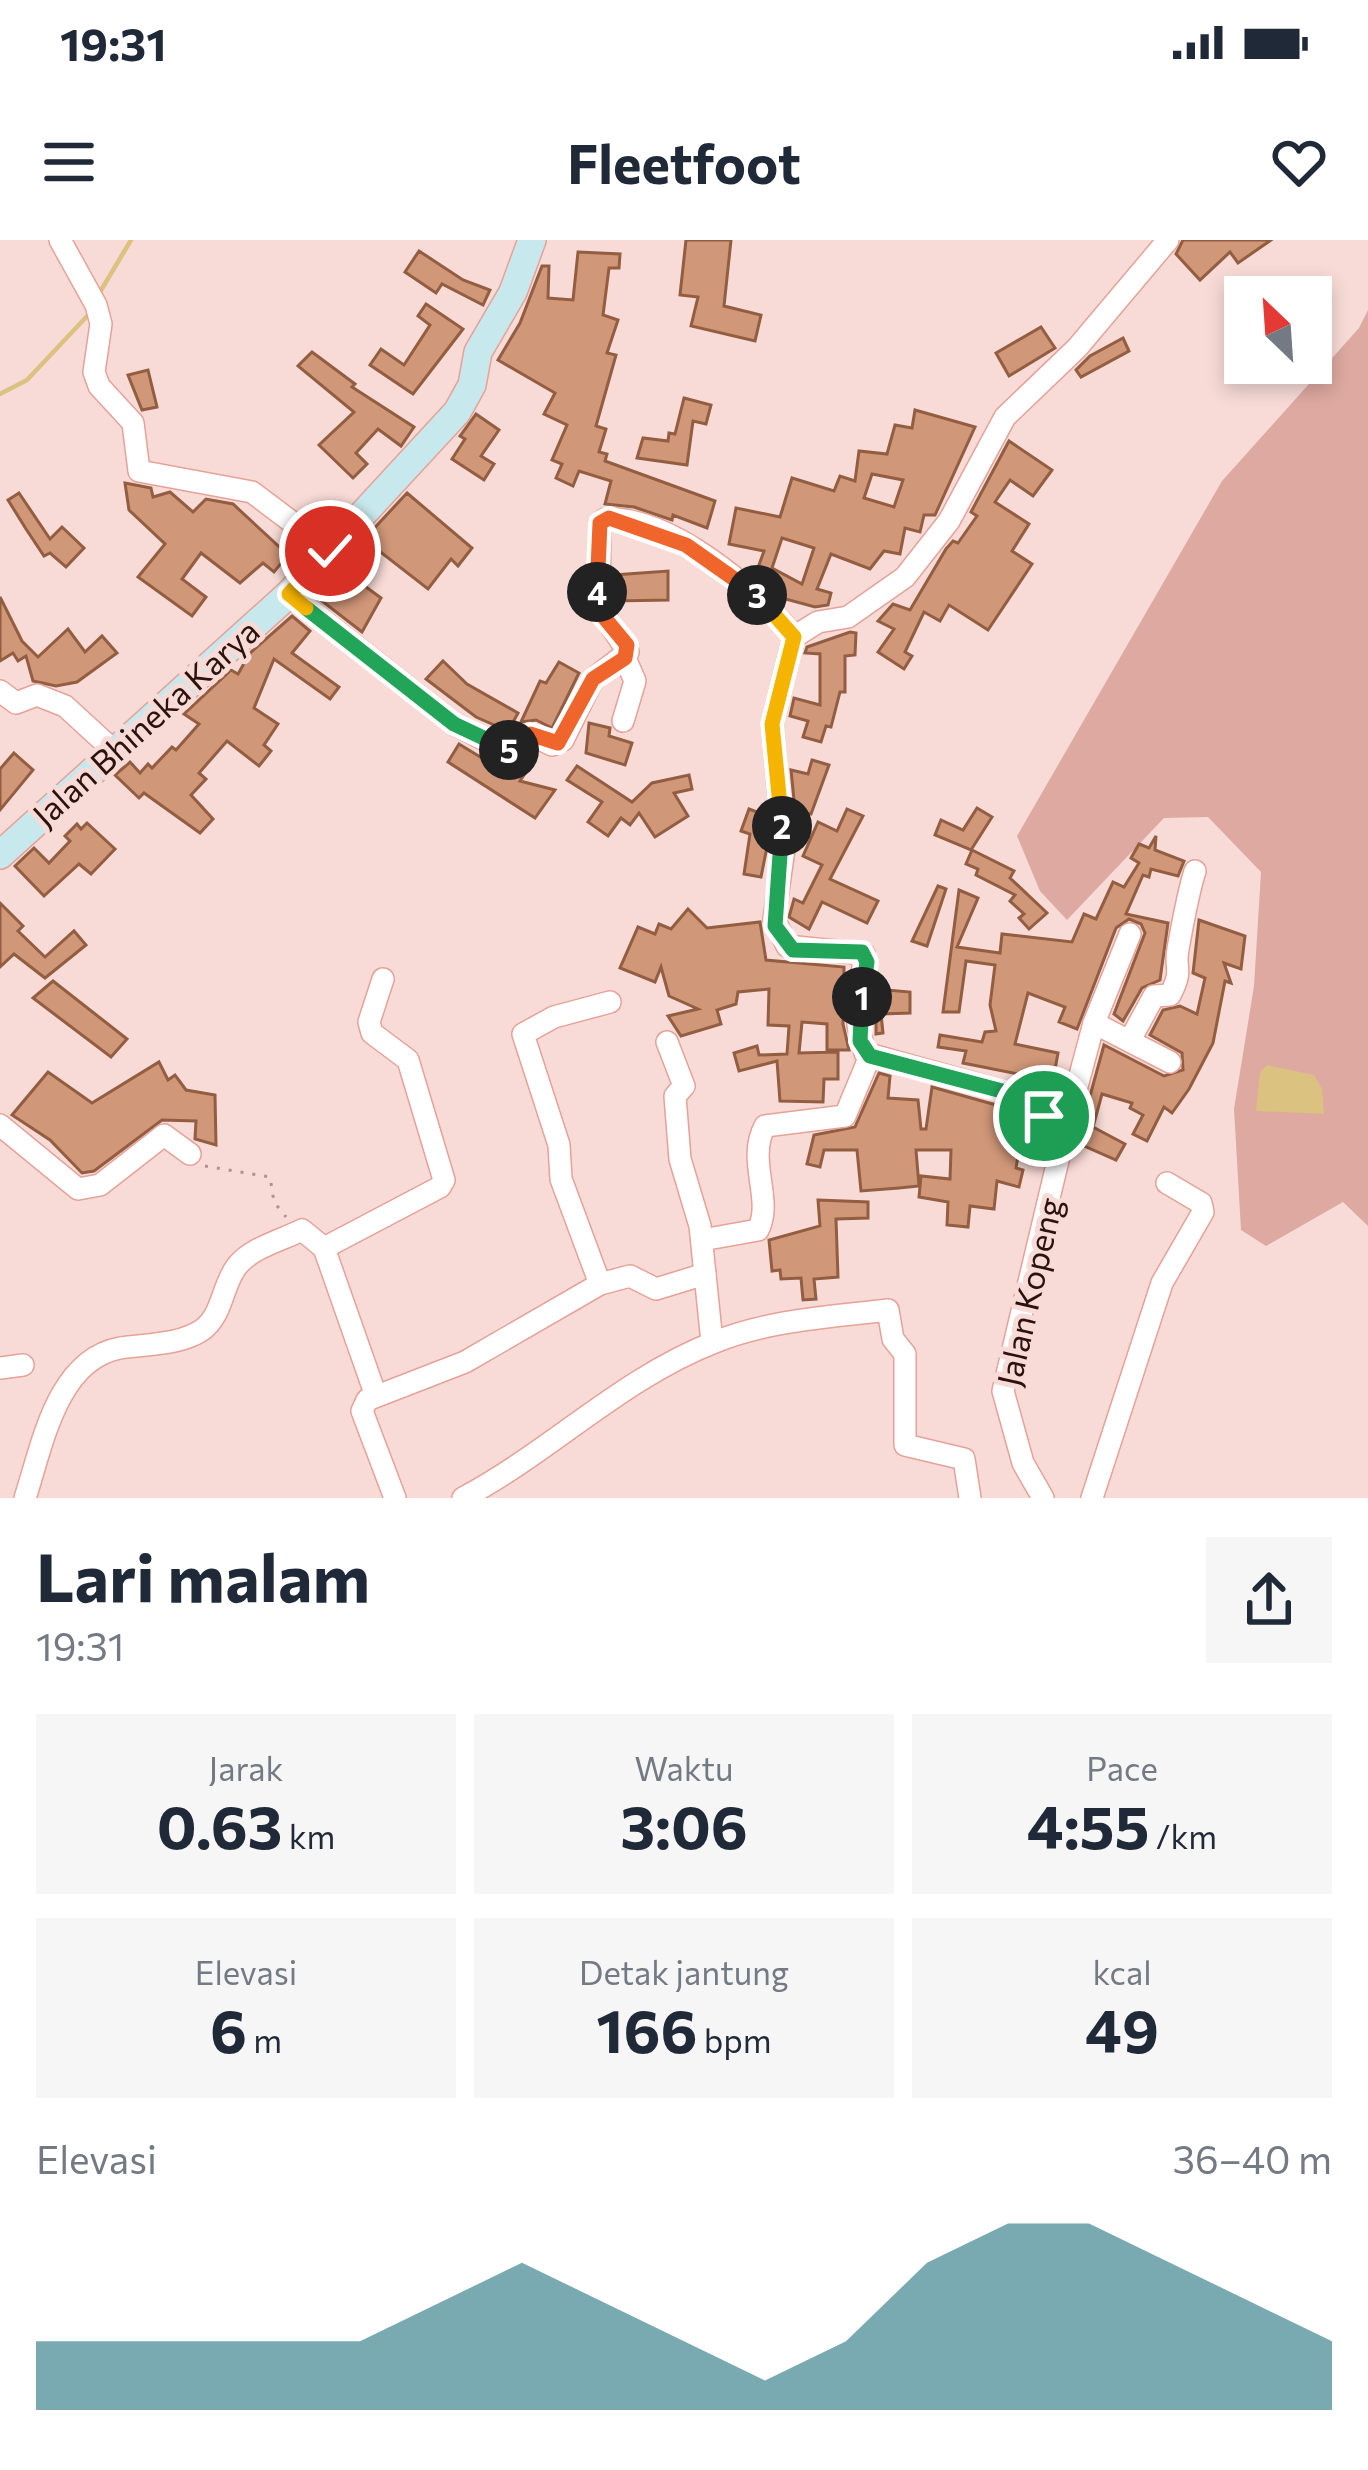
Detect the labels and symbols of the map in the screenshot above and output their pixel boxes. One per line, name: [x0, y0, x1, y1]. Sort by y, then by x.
north arrow: [1224, 276, 1332, 384]
pin: [279, 500, 381, 602]
pin: 4: [567, 562, 627, 622]
pin: 3: [727, 565, 787, 625]
street label: Jalan Bhineka Karya: [23, 609, 267, 834]
pin: 5: [479, 720, 539, 780]
pin: 2: [752, 796, 812, 856]
pin: 1: [832, 967, 892, 1027]
pin: [993, 1065, 1095, 1167]
street label: Jalan Kopeng: [987, 1193, 1070, 1390]

